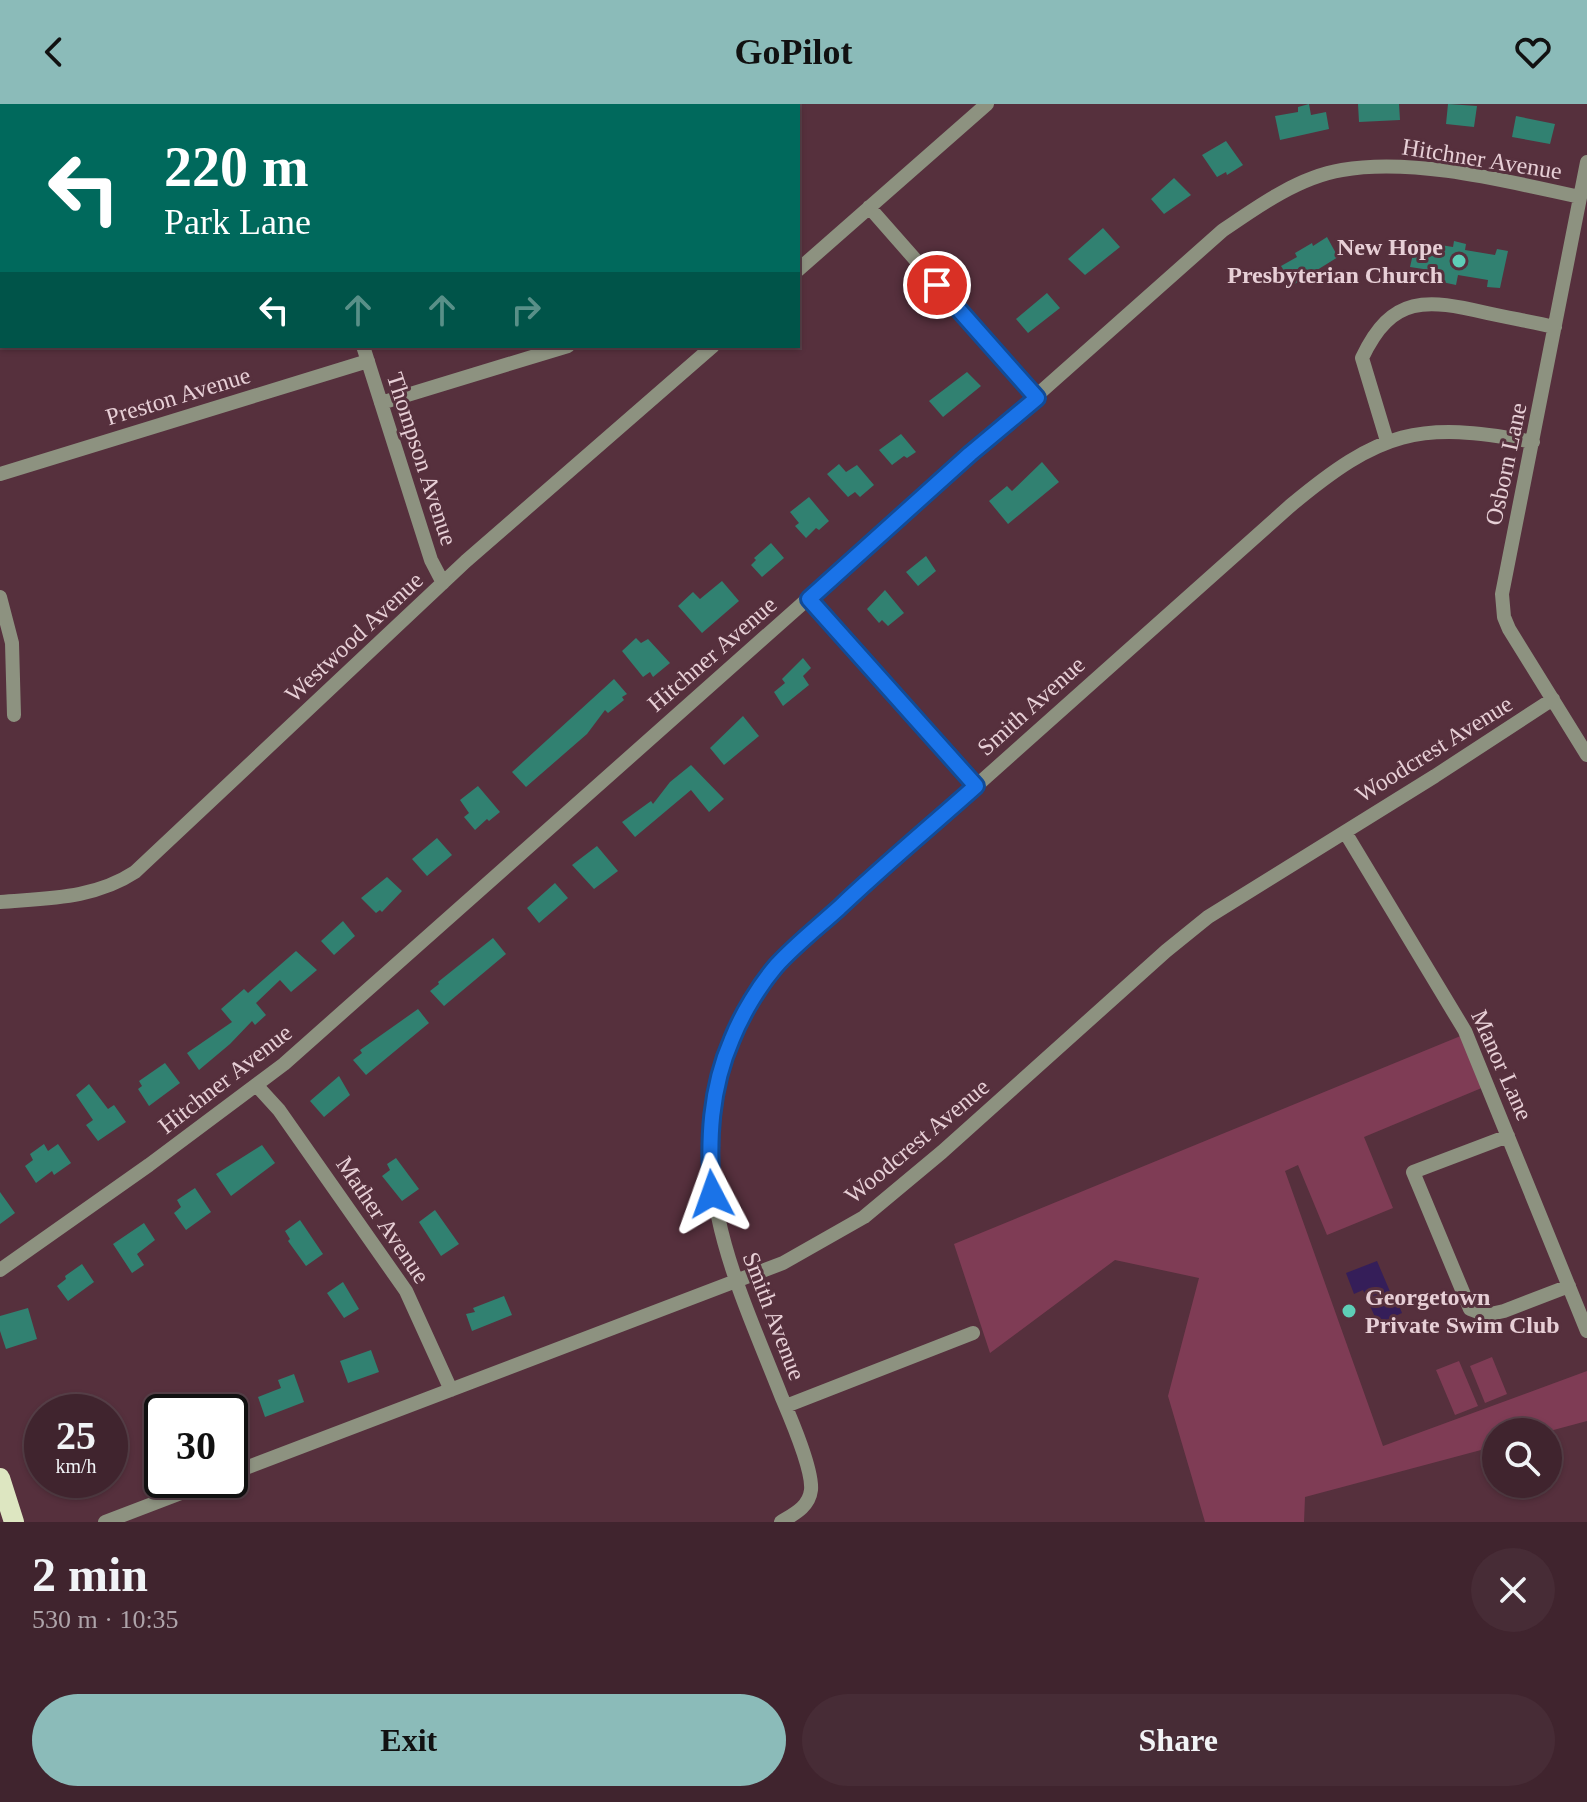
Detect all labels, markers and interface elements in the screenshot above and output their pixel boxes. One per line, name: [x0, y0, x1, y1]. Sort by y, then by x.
icon: back: [32, 30, 76, 74]
icon: heart: [1511, 30, 1555, 74]
text: GoPilot: [735, 32, 852, 72]
street label: Hitchner Avenue: [1400, 134, 1564, 184]
icon: left: [32, 136, 136, 240]
text: 220 m: [164, 136, 309, 198]
text: Park Lane: [164, 202, 311, 242]
place label: New Hope Presbyterian Church: [1227, 234, 1443, 288]
pin: [903, 251, 971, 319]
marker: New Hope Presbyterian Church: [1450, 252, 1468, 270]
icon: arrive: [915, 263, 959, 307]
icon: left: [252, 288, 296, 332]
icon: ahead: [336, 288, 380, 332]
icon: ahead: [420, 288, 464, 332]
icon: right: [504, 288, 548, 332]
street label: Preston Avenue: [103, 362, 253, 430]
street label: Thompson Avenue: [382, 369, 462, 549]
street label: Osborn Lane: [1480, 400, 1532, 528]
street label: Westwood Avenue: [280, 567, 428, 707]
street label: Hitchner Avenue: [643, 591, 781, 717]
street label: Smith Avenue: [972, 651, 1090, 761]
street label: Woodcrest Avenue: [1351, 690, 1517, 808]
street label: Manor Lane: [1466, 1006, 1538, 1124]
street label: Hitchner Avenue: [153, 1019, 297, 1139]
street label: Woodcrest Avenue: [840, 1073, 994, 1209]
street label: Mather Avenue: [331, 1152, 435, 1288]
position arrow: [670, 1152, 754, 1236]
street label: Smith Avenue: [738, 1248, 810, 1384]
place label: Georgetown Private Swim Club: [1365, 1284, 1560, 1338]
marker: Georgetown Private Swim Club: [1340, 1302, 1358, 1320]
speed limit sign: 30: [144, 1394, 248, 1498]
text: 25: [56, 1413, 96, 1458]
map controls: [1482, 1418, 1562, 1498]
button: search: [1482, 1418, 1562, 1498]
text: km/h: [55, 1455, 97, 1477]
text: 2 min: [32, 1548, 148, 1601]
button: close: [1471, 1548, 1555, 1632]
text: 530 m · 10:35: [32, 1605, 179, 1634]
button: Exit: [32, 1694, 786, 1786]
button: Share: [802, 1694, 1555, 1786]

